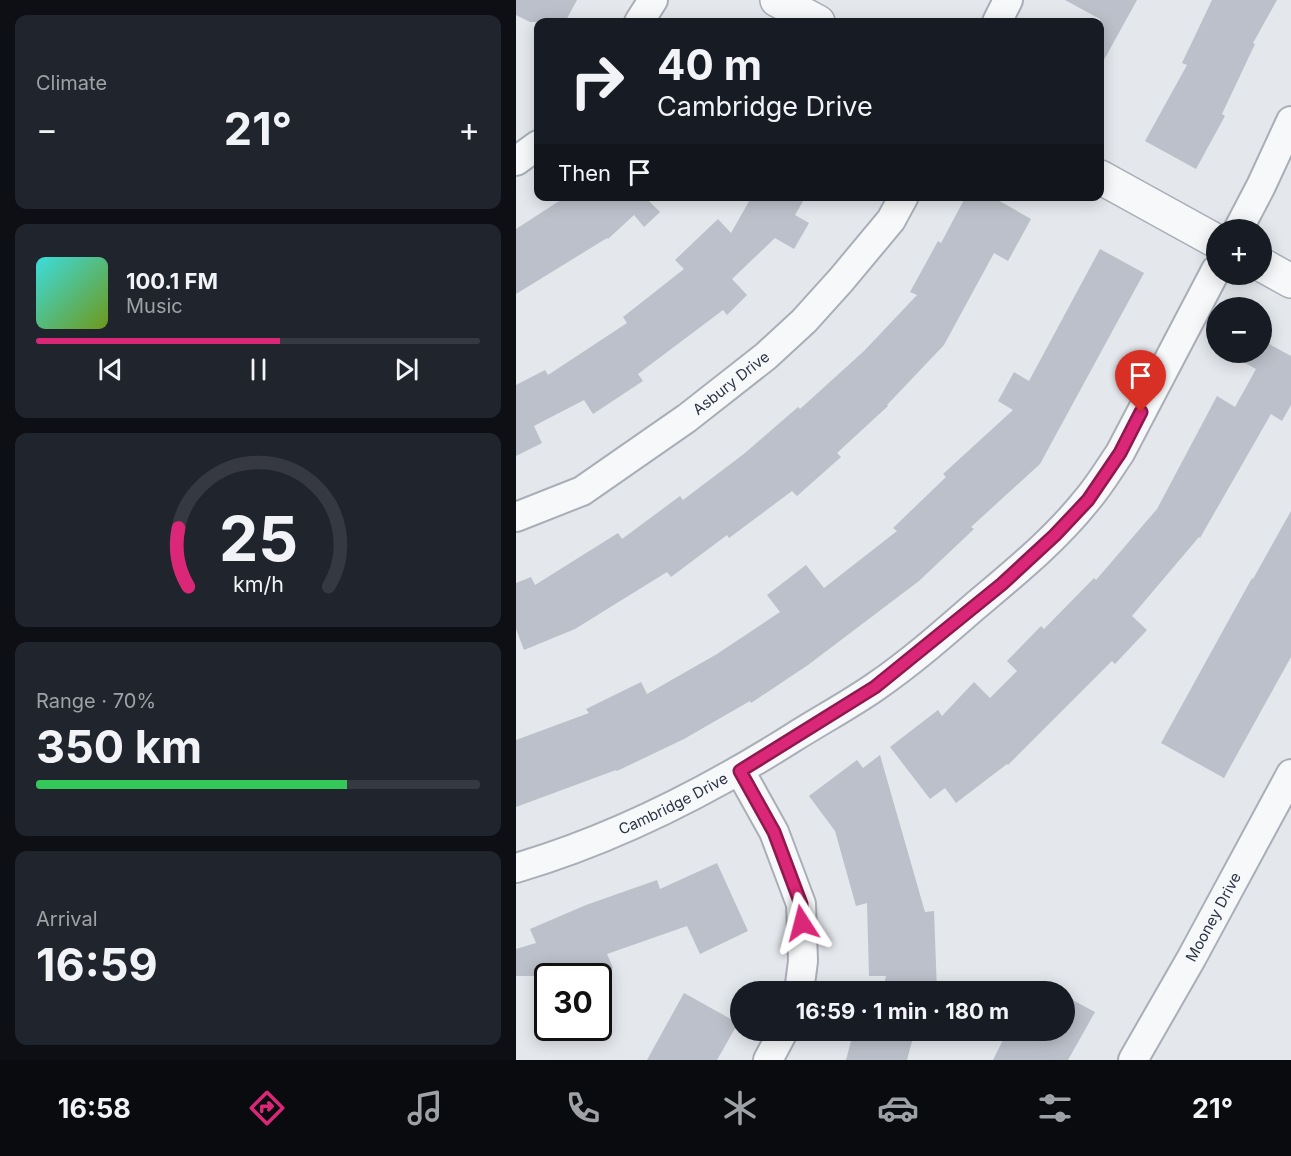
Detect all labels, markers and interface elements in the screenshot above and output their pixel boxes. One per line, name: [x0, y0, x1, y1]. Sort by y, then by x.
text: 40 m: [657, 39, 762, 90]
icon: right: [558, 42, 636, 120]
text: Climate: [36, 71, 107, 95]
text: Cambridge Drive: [657, 90, 873, 123]
text: 21°: [224, 101, 292, 156]
text: −: [36, 109, 58, 149]
text: +: [458, 109, 480, 149]
icon: arrive: [623, 156, 656, 189]
text: Then: [558, 160, 611, 186]
map controls: [1206, 219, 1272, 363]
button: +: [1206, 219, 1272, 285]
text: 100.1 FM: [126, 268, 218, 294]
text: Music: [126, 294, 183, 318]
button: −: [1206, 297, 1272, 363]
street label: Asbury Drive: [689, 347, 773, 419]
pin: [1115, 350, 1166, 412]
icon: previous: [94, 353, 127, 386]
icon: pause: [242, 353, 275, 386]
icon: next: [390, 353, 423, 386]
icon: arrive: [1124, 359, 1157, 392]
text: 25: [218, 501, 298, 576]
text: km/h: [233, 571, 283, 597]
text: Range · 70%: [36, 689, 156, 713]
text: 350 km: [36, 719, 202, 774]
street label: Cambridge Drive: [615, 768, 731, 839]
street label: Mooney Drive: [1181, 869, 1245, 965]
position arrow: [770, 891, 834, 955]
text: Arrival: [36, 907, 98, 931]
text: 16:59: [36, 937, 158, 992]
speed limit sign: 30: [534, 963, 612, 1041]
text: 16:59 · 1 min · 180 m: [796, 998, 1009, 1024]
icon: directions: [246, 1087, 288, 1129]
icon: music: [404, 1087, 446, 1129]
icon: phone: [562, 1087, 604, 1129]
icon: climate: [719, 1087, 761, 1129]
icon: car: [877, 1087, 919, 1129]
icon: filters: [1034, 1087, 1076, 1129]
text: 16:58: [58, 1092, 131, 1125]
text: 21°: [1192, 1092, 1233, 1125]

